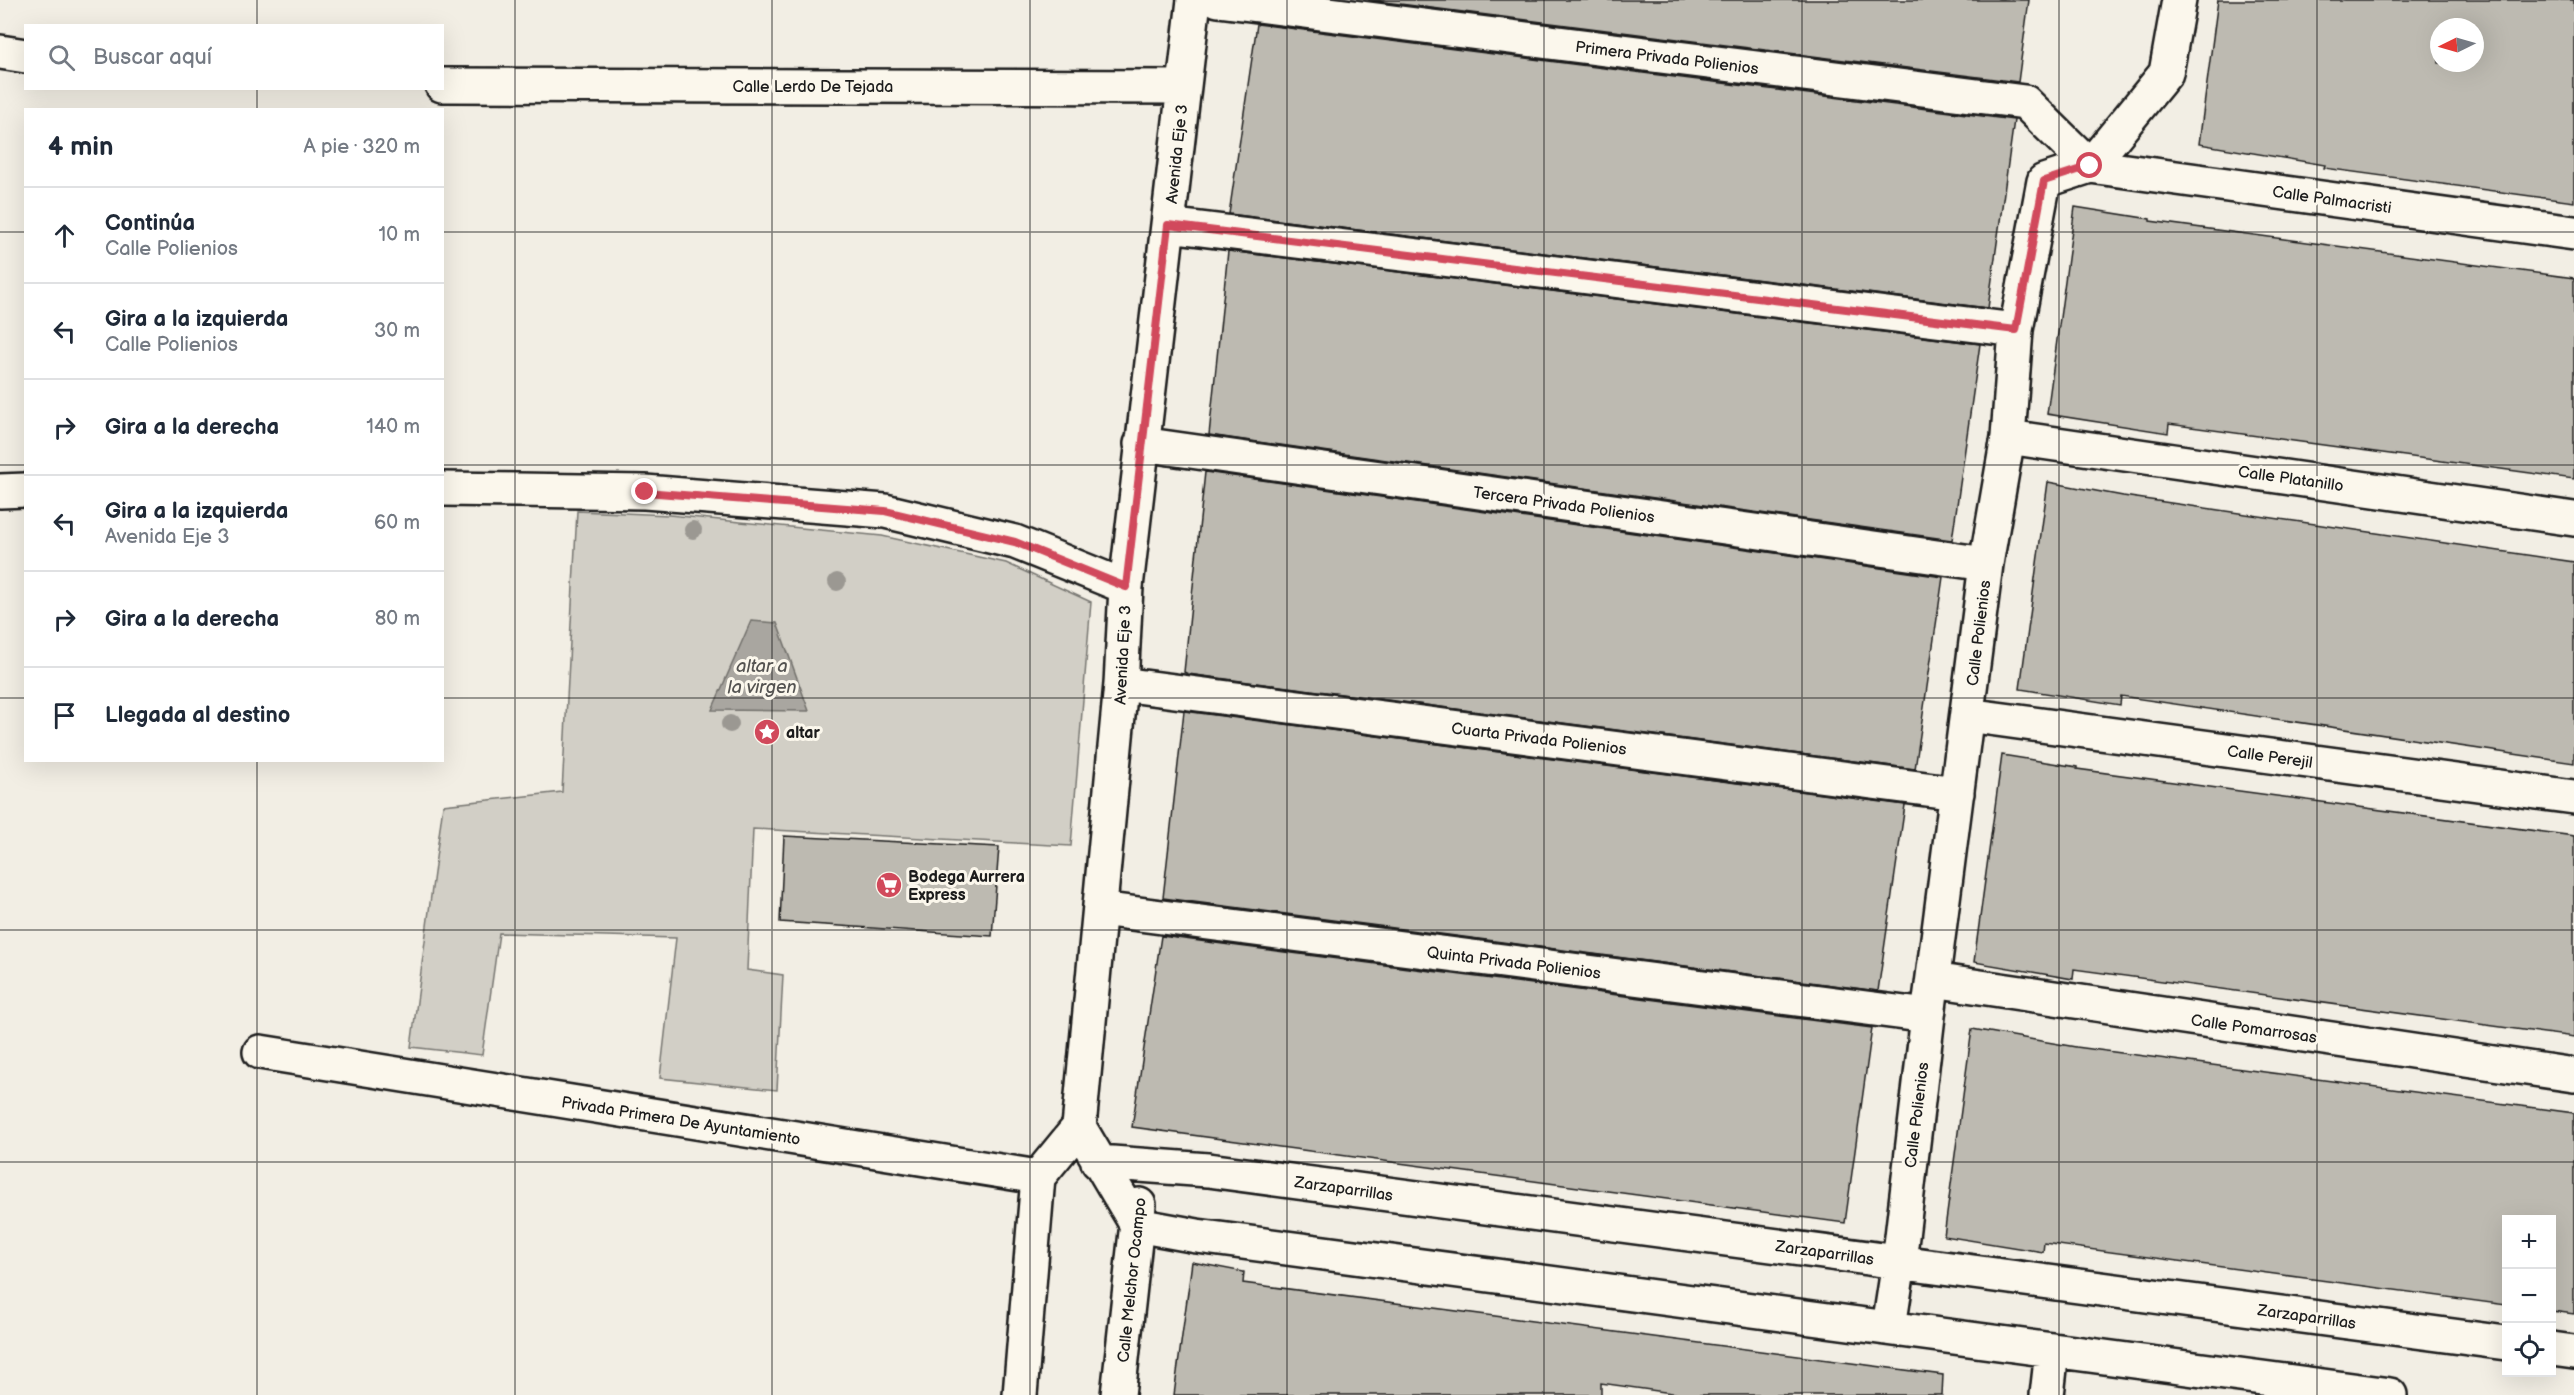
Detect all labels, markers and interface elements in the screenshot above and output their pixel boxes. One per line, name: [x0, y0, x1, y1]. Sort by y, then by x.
north arrow: [2430, 18, 2484, 72]
search box: [24, 24, 444, 90]
street label: Primera Privada Polienios: [1574, 38, 1760, 79]
icon: search: [45, 41, 78, 74]
text: Buscar aquí: [93, 44, 212, 71]
street label: Calle Lerdo De Tejada: [733, 78, 893, 97]
street label: Avenida Eje 3: [1163, 103, 1192, 205]
text: 4 min: [48, 132, 113, 163]
text: A pie · 320 m: [303, 135, 420, 159]
route start: [2076, 152, 2102, 178]
street label: Calle Palmacristi: [2271, 183, 2393, 218]
text: Continúa: [105, 210, 195, 237]
icon: ahead: [48, 219, 81, 252]
text: 10 m: [379, 223, 420, 247]
text: Calle Polienios: [105, 237, 238, 261]
text: Gira a la izquierda: [105, 306, 289, 333]
icon: left: [48, 315, 81, 348]
text: 30 m: [374, 319, 420, 343]
text: Calle Polienios: [105, 333, 238, 357]
icon: right: [48, 411, 81, 444]
text: Gira a la derecha: [105, 414, 279, 441]
text: 140 m: [366, 415, 420, 439]
street label: Calle Platanillo: [2237, 463, 2345, 496]
route end: [631, 478, 657, 504]
street label: Tercera Privada Polienios: [1472, 483, 1656, 528]
text: Gira a la izquierda: [105, 498, 289, 525]
icon: left: [48, 507, 81, 540]
text: 60 m: [374, 511, 420, 535]
text: Avenida Eje 3: [105, 525, 230, 549]
street label: Calle Polienios: [1964, 579, 1995, 687]
icon: right: [48, 603, 81, 636]
street label: Avenida Eje 3: [1111, 605, 1136, 705]
text: Gira a la derecha: [105, 606, 279, 633]
text: 80 m: [375, 607, 420, 631]
water label: altar a la virgen: [727, 656, 797, 698]
icon: arrive: [48, 699, 81, 732]
text: Llegada al destino: [105, 702, 290, 729]
place icon: altar: [752, 717, 782, 747]
street label: Cuarta Privada Polienios: [1450, 719, 1628, 760]
place label: altar: [786, 724, 820, 743]
street label: Calle Perejil: [2226, 742, 2314, 773]
place label: Bodega Aurrera Express: [908, 868, 1025, 905]
supermarket icon: Bodega Aurrera Express: [874, 870, 904, 900]
street label: Quinta Privada Polienios: [1426, 943, 1602, 984]
street label: Calle Pomarrosas: [2189, 1011, 2318, 1048]
street label: Calle Polienios: [1902, 1061, 1933, 1169]
street label: Privada Primera De Ayuntamiento: [560, 1093, 802, 1150]
street label: Zarzaparrillas: [1292, 1173, 1394, 1206]
street label: Calle Melchor Ocampo: [1114, 1197, 1151, 1364]
map controls: [2502, 1215, 2556, 1377]
button: +: [2502, 1215, 2556, 1269]
street label: Zarzaparrillas: [1773, 1237, 1875, 1270]
button: −: [2502, 1269, 2556, 1323]
street label: Zarzaparrillas: [2255, 1301, 2357, 1334]
button: locate: [2502, 1323, 2556, 1377]

